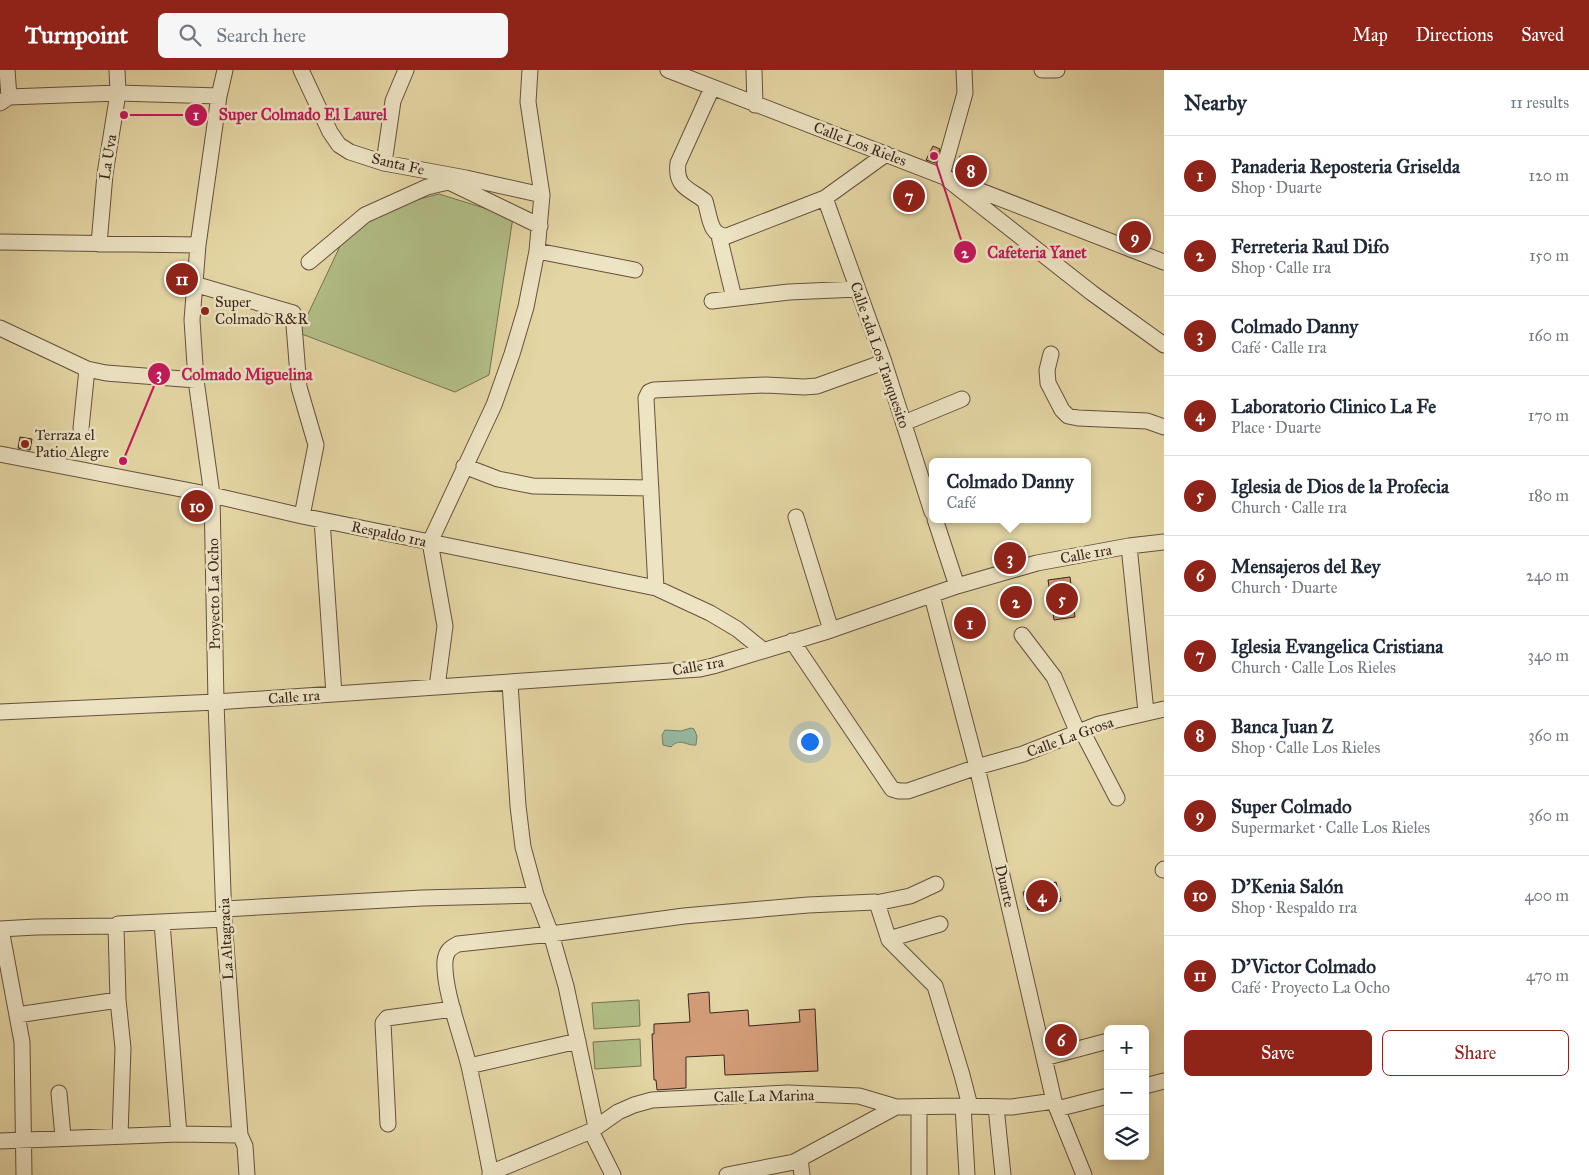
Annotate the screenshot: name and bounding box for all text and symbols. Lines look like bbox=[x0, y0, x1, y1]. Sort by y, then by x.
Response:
search box bbox=[158, 13, 508, 58]
text: Turnpoint bbox=[25, 20, 128, 50]
icon: search bbox=[176, 21, 204, 49]
text: Search here bbox=[216, 24, 306, 47]
text: Map bbox=[1352, 24, 1388, 46]
text: Directions bbox=[1416, 24, 1493, 46]
text: Saved bbox=[1521, 24, 1564, 46]
text: Nearby bbox=[1184, 90, 1247, 116]
text: 11 results bbox=[1510, 93, 1569, 112]
callout: Super Colmado El Laurel bbox=[184, 99, 397, 130]
text: Super Colmado El Laurel bbox=[219, 105, 388, 125]
text: 1 bbox=[193, 106, 199, 124]
street label: Calle Los Rieles bbox=[811, 118, 909, 170]
street label: La Uva bbox=[96, 132, 121, 181]
street label: Santa Fe bbox=[370, 149, 426, 179]
pin: 8 bbox=[955, 152, 987, 190]
text: Panaderia Reposteria Griselda bbox=[1231, 155, 1460, 178]
text: 1 bbox=[1197, 166, 1203, 185]
text: 120 m bbox=[1529, 166, 1569, 185]
pin: 7 bbox=[893, 177, 925, 215]
text: Shop · Duarte bbox=[1231, 178, 1322, 197]
pin: 9 bbox=[1119, 218, 1151, 256]
text: Ferreteria Raul Difo bbox=[1231, 235, 1389, 258]
callout: Cafeteria Yanet bbox=[953, 237, 1097, 268]
text: Cafeteria Yanet bbox=[987, 243, 1087, 262]
text: 2 bbox=[961, 244, 969, 262]
text: 2 bbox=[1196, 246, 1204, 265]
text: 150 m bbox=[1529, 246, 1569, 265]
text: Shop · Calle 1ra bbox=[1231, 258, 1331, 277]
pin: 11 bbox=[166, 260, 198, 298]
street label: Calle 2da Los Tanquesito bbox=[846, 279, 914, 431]
place label: Super Colmado R&R bbox=[215, 293, 309, 328]
marker: Super Colmado R&R bbox=[199, 305, 211, 317]
text: Colmado Danny bbox=[1231, 315, 1358, 338]
text: 3 bbox=[1197, 326, 1203, 345]
text: 160 m bbox=[1528, 326, 1569, 345]
text: Café · Calle 1ra bbox=[1231, 338, 1326, 357]
callout: Colmado Miguelina bbox=[147, 359, 323, 390]
text: 3 bbox=[156, 365, 162, 384]
text: Colmado Miguelina bbox=[181, 365, 314, 385]
text: Laboratorio Clinico La Fe bbox=[1231, 395, 1436, 418]
text: 4 bbox=[1196, 406, 1204, 425]
text: 170 m bbox=[1528, 406, 1569, 425]
text: Place · Duarte bbox=[1231, 418, 1321, 437]
place label: Terraza el Patio Alegre bbox=[35, 426, 109, 461]
marker: Terraza el Patio Alegre bbox=[19, 438, 31, 450]
popup bbox=[929, 458, 1091, 523]
text: Colmado Danny bbox=[946, 470, 1074, 493]
text: Iglesia de Dios de la Profecia bbox=[1231, 475, 1449, 498]
text: 5 bbox=[1196, 486, 1204, 505]
text: 180 m bbox=[1528, 486, 1569, 505]
pin: 10 bbox=[181, 487, 213, 525]
text: Café bbox=[946, 493, 976, 512]
text: Church · Calle 1ra bbox=[1231, 498, 1347, 517]
street label: Respaldo 1ra bbox=[350, 517, 429, 551]
street label: Proyecto La Ocho bbox=[204, 538, 224, 650]
pin: 3 bbox=[994, 539, 1026, 577]
street label: Calle 1ra bbox=[1059, 541, 1114, 567]
text: Mensajeros del Rey bbox=[1231, 555, 1381, 578]
text: 6 bbox=[1196, 566, 1204, 585]
text: 240 m bbox=[1526, 566, 1569, 585]
text: Church · Duarte bbox=[1231, 578, 1337, 597]
pin: 5 bbox=[1046, 580, 1078, 618]
pin: 2 bbox=[1000, 583, 1032, 621]
pin: 1 bbox=[954, 604, 986, 642]
text: Iglesia Evangelica Cristiana bbox=[1231, 635, 1443, 658]
text: 7 bbox=[1196, 646, 1204, 665]
text: 340 m bbox=[1527, 646, 1569, 665]
street label: Calle 1ra bbox=[671, 653, 726, 679]
text: Church · Calle Los Rieles bbox=[1231, 658, 1396, 677]
street label: Calle 1ra bbox=[267, 686, 321, 708]
street label: Calle La Grosa bbox=[1024, 713, 1116, 761]
text: Banca Juan Z bbox=[1231, 715, 1334, 738]
text: 8 bbox=[1196, 726, 1204, 745]
text: 360 m bbox=[1528, 726, 1569, 745]
your location bbox=[797, 729, 823, 755]
text: Shop · Calle Los Rieles bbox=[1231, 738, 1380, 757]
text: Super Colmado bbox=[1231, 795, 1352, 818]
text: 9 bbox=[1196, 806, 1204, 825]
text: 360 m bbox=[1528, 806, 1569, 825]
text: Supermarket · Calle Los Rieles bbox=[1231, 818, 1430, 837]
street label: Duarte bbox=[991, 863, 1019, 909]
text: D'Kenia Salón bbox=[1231, 875, 1344, 898]
pin: 4 bbox=[1026, 877, 1058, 915]
text: 10 bbox=[1192, 886, 1208, 905]
text: 400 m bbox=[1525, 886, 1569, 905]
street label: La Altagracia bbox=[215, 897, 237, 980]
text: Shop · Respaldo 1ra bbox=[1231, 898, 1357, 917]
text: D'Victor Colmado bbox=[1231, 955, 1376, 978]
text: 11 bbox=[1194, 966, 1206, 985]
text: 470 m bbox=[1526, 966, 1569, 985]
text: Café · Proyecto La Ocho bbox=[1231, 978, 1390, 997]
pin: 6 bbox=[1045, 1021, 1077, 1059]
map controls bbox=[1104, 1025, 1149, 1160]
button: + bbox=[1104, 1025, 1149, 1070]
button: Save bbox=[1184, 1030, 1372, 1076]
button: Share bbox=[1382, 1030, 1569, 1076]
button: − bbox=[1104, 1070, 1149, 1115]
street label: Calle La Marina bbox=[713, 1086, 815, 1106]
button: layers bbox=[1104, 1115, 1149, 1160]

